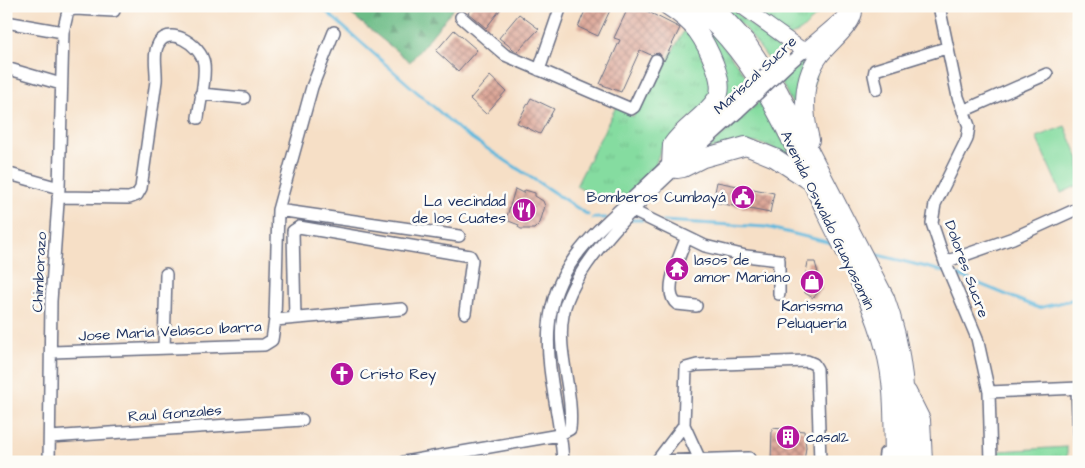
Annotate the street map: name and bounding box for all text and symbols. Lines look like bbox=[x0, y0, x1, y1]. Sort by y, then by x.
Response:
street label: Mariscal Sucre bbox=[709, 31, 802, 119]
street label: Avenida Oswaldo Guayasamín bbox=[774, 127, 880, 314]
public building icon: Bomberos Cumbayá bbox=[730, 184, 756, 210]
place label: Bomberos Cumbayá bbox=[587, 187, 726, 209]
place label: La vecindad de los Cuates bbox=[412, 191, 506, 229]
restaurant icon: La vecindad de los Cuates bbox=[511, 197, 537, 223]
street label: Dolores Sucre bbox=[939, 218, 994, 321]
street label: Chimborazo bbox=[27, 231, 52, 313]
place label: lasos de amor Mariano bbox=[694, 250, 791, 288]
temple icon: lasos de amor Mariano bbox=[664, 256, 690, 282]
shop icon: Karissma Peluquería bbox=[799, 269, 825, 295]
place label: Karissma Peluquería bbox=[777, 296, 847, 334]
street label: Jose Maria Velasco Ibarra bbox=[78, 316, 263, 347]
church icon: Cristo Rey bbox=[329, 361, 355, 387]
place label: Cristo Rey bbox=[360, 364, 436, 386]
street label: Raul Gonzales bbox=[128, 400, 223, 427]
building icon: casa12 bbox=[775, 424, 801, 450]
place label: casa12 bbox=[806, 427, 849, 448]

